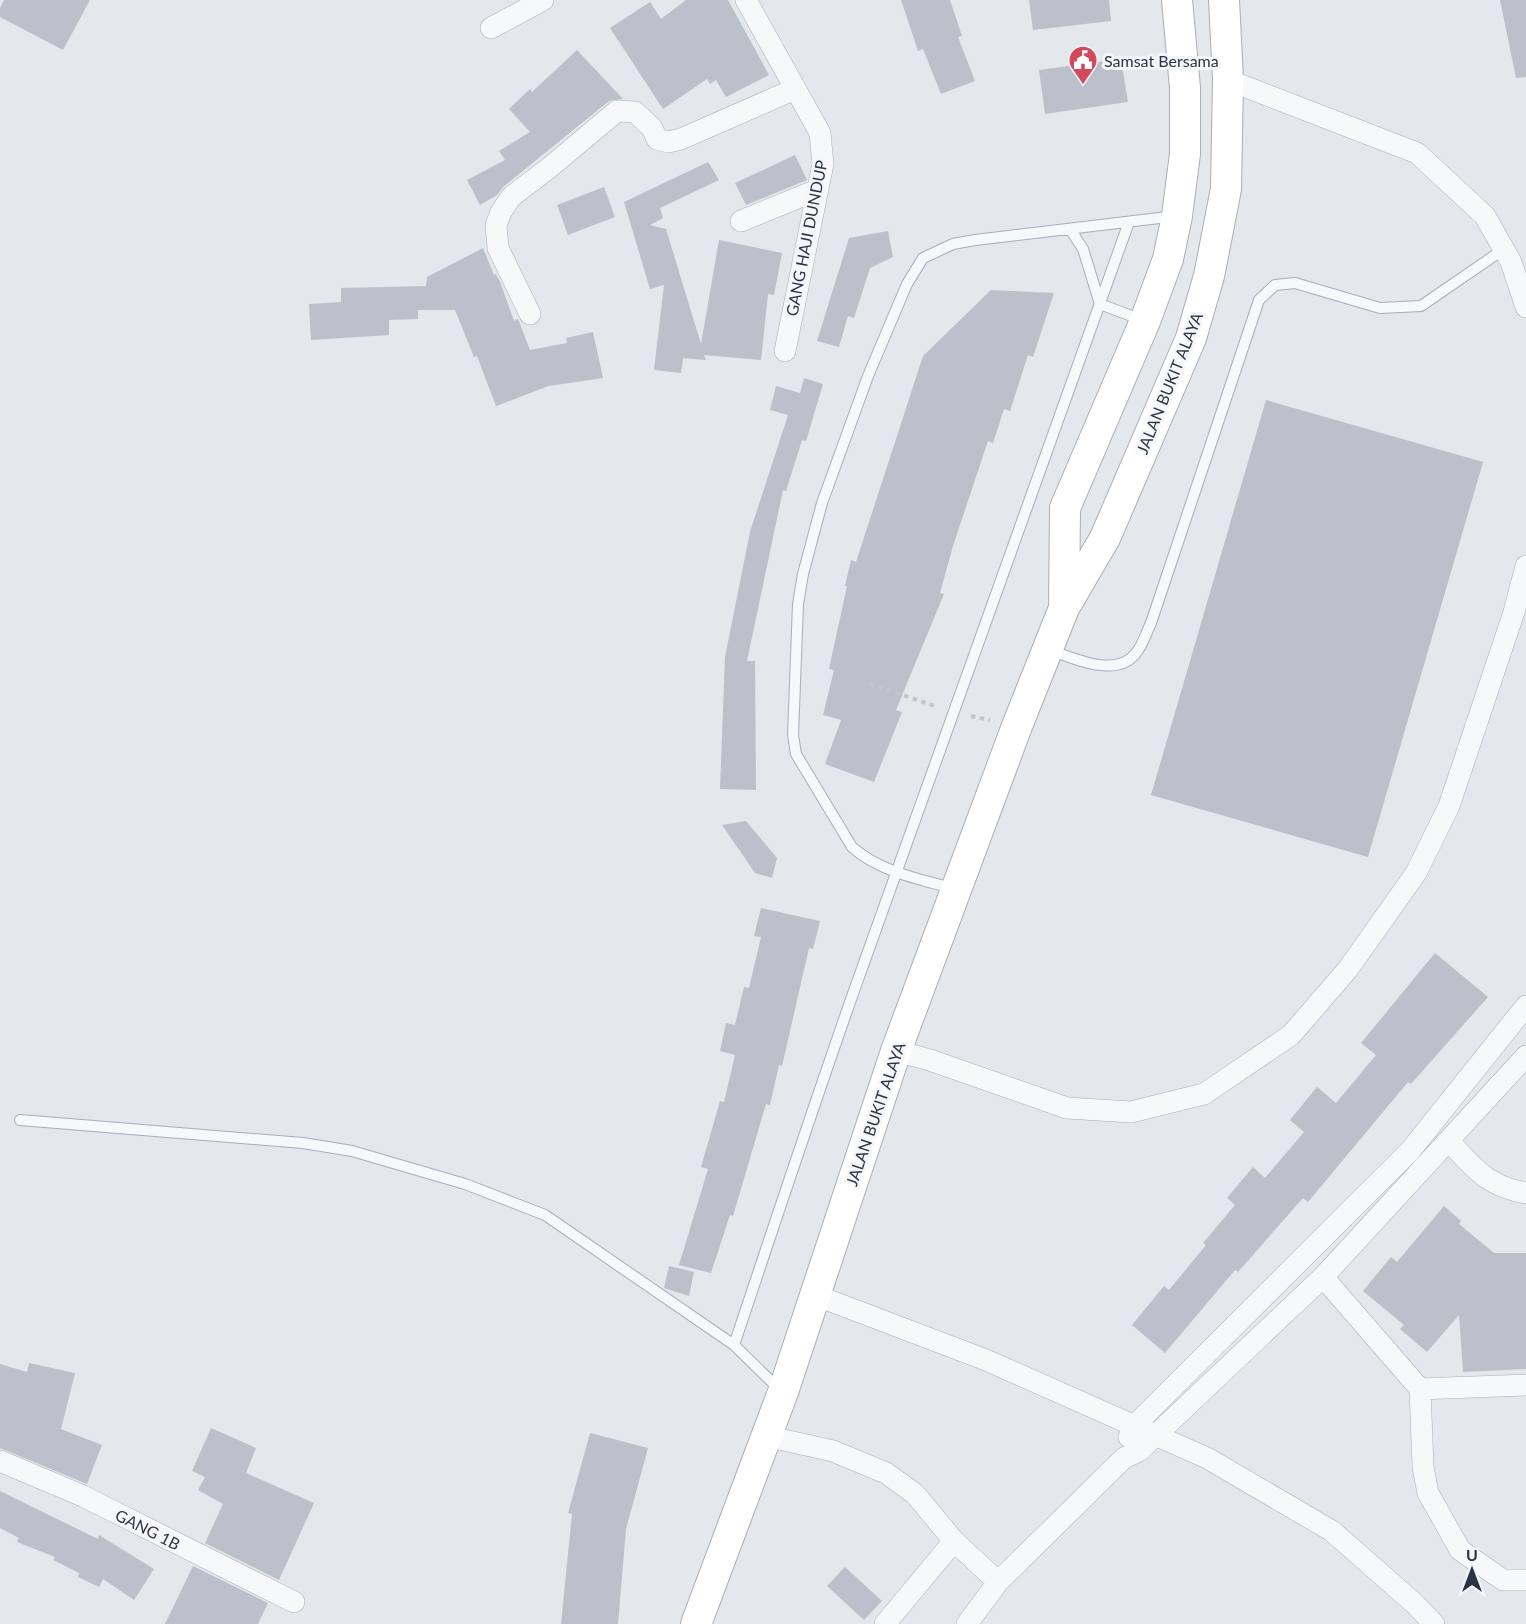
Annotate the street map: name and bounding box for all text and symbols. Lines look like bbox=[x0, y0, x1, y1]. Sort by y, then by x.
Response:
public building icon: Samsat Bersama bbox=[1067, 44, 1099, 86]
place label: Samsat Bersama bbox=[1104, 51, 1219, 70]
street label: GANG HAJI DUNDUP bbox=[782, 158, 831, 318]
street label: JALAN BUKIT ALAYA bbox=[1132, 309, 1206, 457]
street label: JALAN BUKIT ALAYA bbox=[841, 1039, 909, 1188]
street label: GANG 1B bbox=[112, 1505, 184, 1553]
north arrow bbox=[1442, 1540, 1502, 1600]
text: U bbox=[1466, 1545, 1478, 1564]

